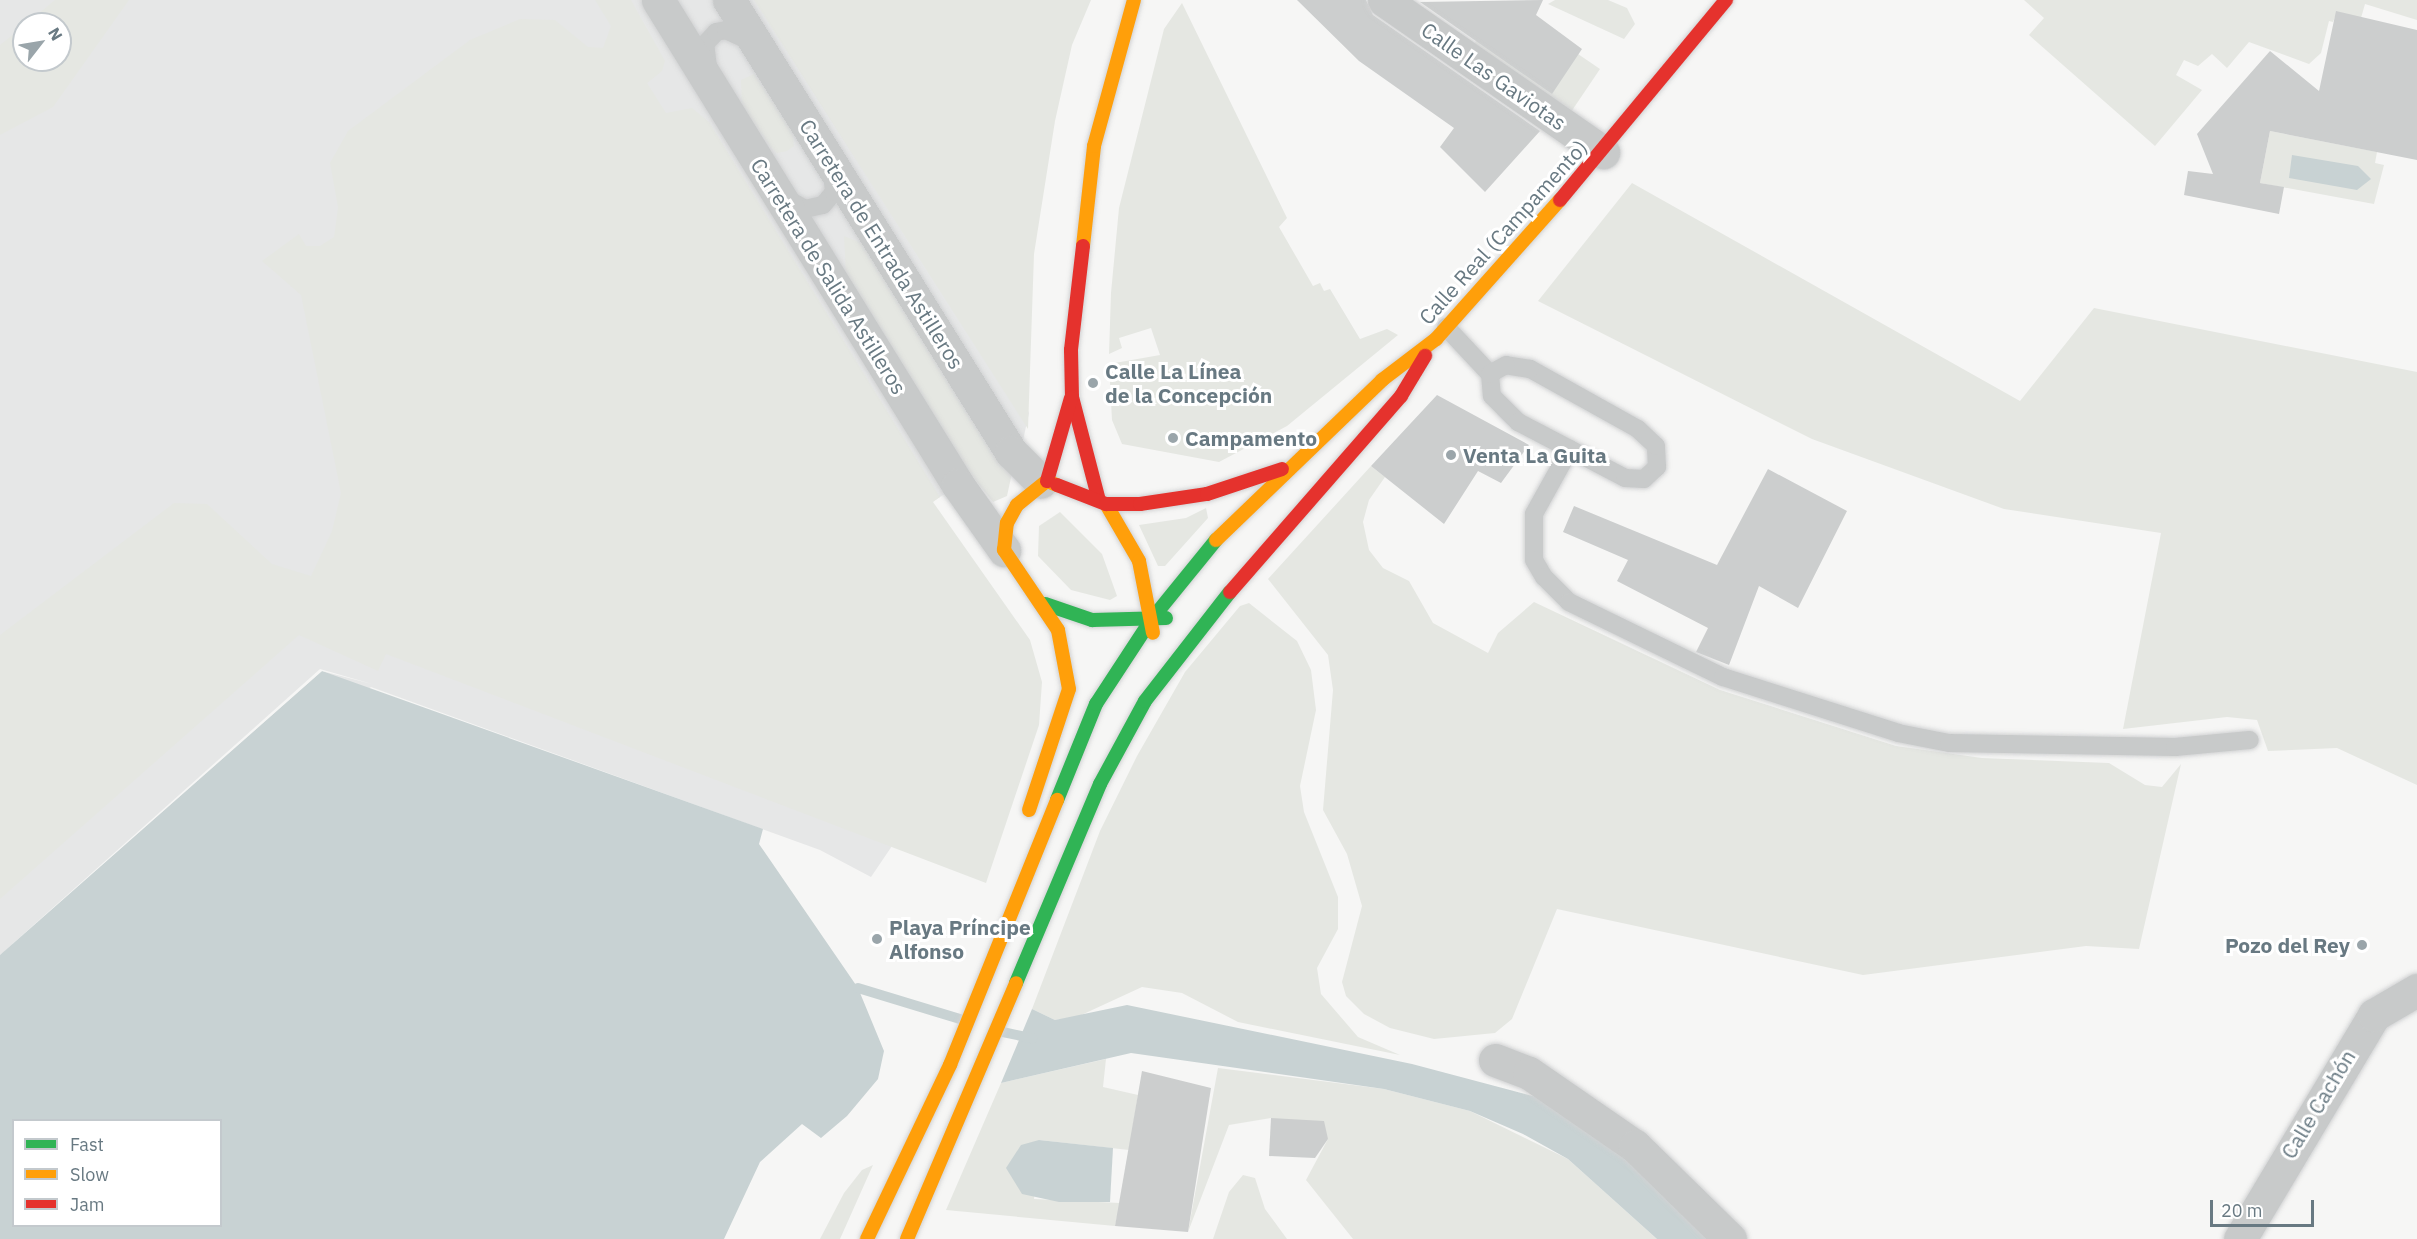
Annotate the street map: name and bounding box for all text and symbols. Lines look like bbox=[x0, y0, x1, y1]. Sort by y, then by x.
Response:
north arrow bbox=[12, 12, 72, 72]
street label: Calle Las Gaviotas bbox=[1417, 17, 1571, 135]
text: N bbox=[44, 24, 67, 44]
street label: Carretera de Entrada Astilleros bbox=[795, 114, 969, 374]
street label: Calle Real (Campamento) bbox=[1414, 135, 1592, 329]
street label: Carretera de Salida Astilleros bbox=[746, 153, 912, 399]
place label: Calle La Línea de la Concepción bbox=[1105, 358, 1272, 408]
marker: Calle La Línea de la Concepción bbox=[1086, 376, 1100, 390]
place label: Campamento bbox=[1185, 425, 1317, 451]
marker: Campamento bbox=[1166, 431, 1180, 445]
place label: Venta La Guita bbox=[1463, 442, 1607, 468]
marker: Venta La Guita bbox=[1444, 448, 1458, 462]
place label: Playa Príncipe Alfonso bbox=[889, 914, 1031, 964]
marker: Playa Príncipe Alfonso bbox=[870, 932, 884, 946]
place label: Pozo del Rey bbox=[2225, 932, 2350, 958]
marker: Pozo del Rey bbox=[2355, 938, 2369, 952]
street label: Calle Cachón bbox=[2276, 1045, 2360, 1163]
legend bbox=[12, 1119, 222, 1227]
text: Fast bbox=[70, 1133, 104, 1156]
text: Slow bbox=[70, 1163, 109, 1186]
scale bar bbox=[2213, 1188, 2316, 1226]
text: Jam bbox=[70, 1193, 105, 1216]
text: 20 m bbox=[2221, 1199, 2263, 1222]

